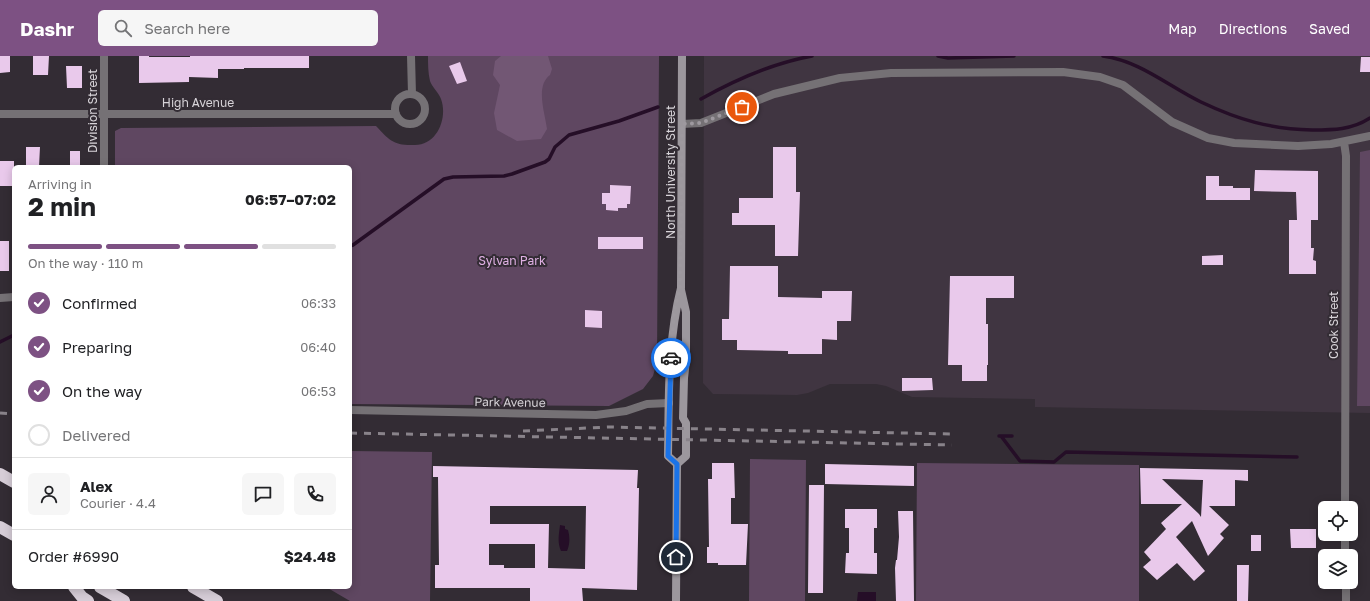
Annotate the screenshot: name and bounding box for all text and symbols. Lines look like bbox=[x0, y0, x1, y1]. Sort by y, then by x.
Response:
search box bbox=[98, 10, 378, 46]
text: Dashr bbox=[20, 17, 74, 40]
icon: search bbox=[112, 17, 134, 39]
text: Search here bbox=[144, 19, 230, 37]
text: Map bbox=[1168, 20, 1197, 37]
text: Directions bbox=[1219, 20, 1287, 37]
text: Saved bbox=[1309, 20, 1350, 37]
street label: Division Street bbox=[85, 69, 100, 153]
pin bbox=[725, 90, 759, 124]
street label: High Avenue bbox=[162, 95, 234, 110]
icon: bag bbox=[731, 96, 753, 118]
street label: North University Street bbox=[663, 105, 678, 239]
text: Arriving in bbox=[28, 176, 92, 192]
text: 06:57–07:02 bbox=[245, 190, 336, 208]
text: 2 min bbox=[28, 191, 96, 222]
park label: Sylvan Park bbox=[478, 253, 546, 268]
text: On the way · 110 m bbox=[28, 255, 143, 271]
street label: Cook Street bbox=[1326, 291, 1341, 359]
icon: check bbox=[28, 292, 50, 314]
text: Confirmed bbox=[62, 294, 137, 312]
text: 06:33 bbox=[301, 295, 336, 311]
icon: check bbox=[28, 336, 50, 358]
text: Preparing bbox=[62, 338, 132, 356]
courier bbox=[651, 338, 691, 378]
text: 06:40 bbox=[300, 339, 336, 355]
icon: car bbox=[660, 347, 682, 369]
icon: check bbox=[28, 380, 50, 402]
text: On the way bbox=[62, 382, 142, 400]
text: 06:53 bbox=[301, 383, 336, 399]
street label: Park Avenue bbox=[474, 394, 546, 410]
text: Delivered bbox=[62, 426, 130, 444]
button: person bbox=[28, 473, 70, 515]
button: chat bbox=[242, 473, 284, 515]
button: phone bbox=[294, 473, 336, 515]
text: Alex bbox=[80, 477, 113, 495]
text: Courier · 4.4 bbox=[80, 495, 156, 511]
map controls bbox=[1318, 501, 1358, 589]
button: locate bbox=[1318, 501, 1358, 541]
pin bbox=[659, 540, 693, 574]
icon: home bbox=[665, 546, 687, 568]
text: Order #6990 bbox=[28, 547, 119, 565]
text: $24.48 bbox=[284, 547, 336, 565]
button: layers bbox=[1318, 549, 1358, 589]

